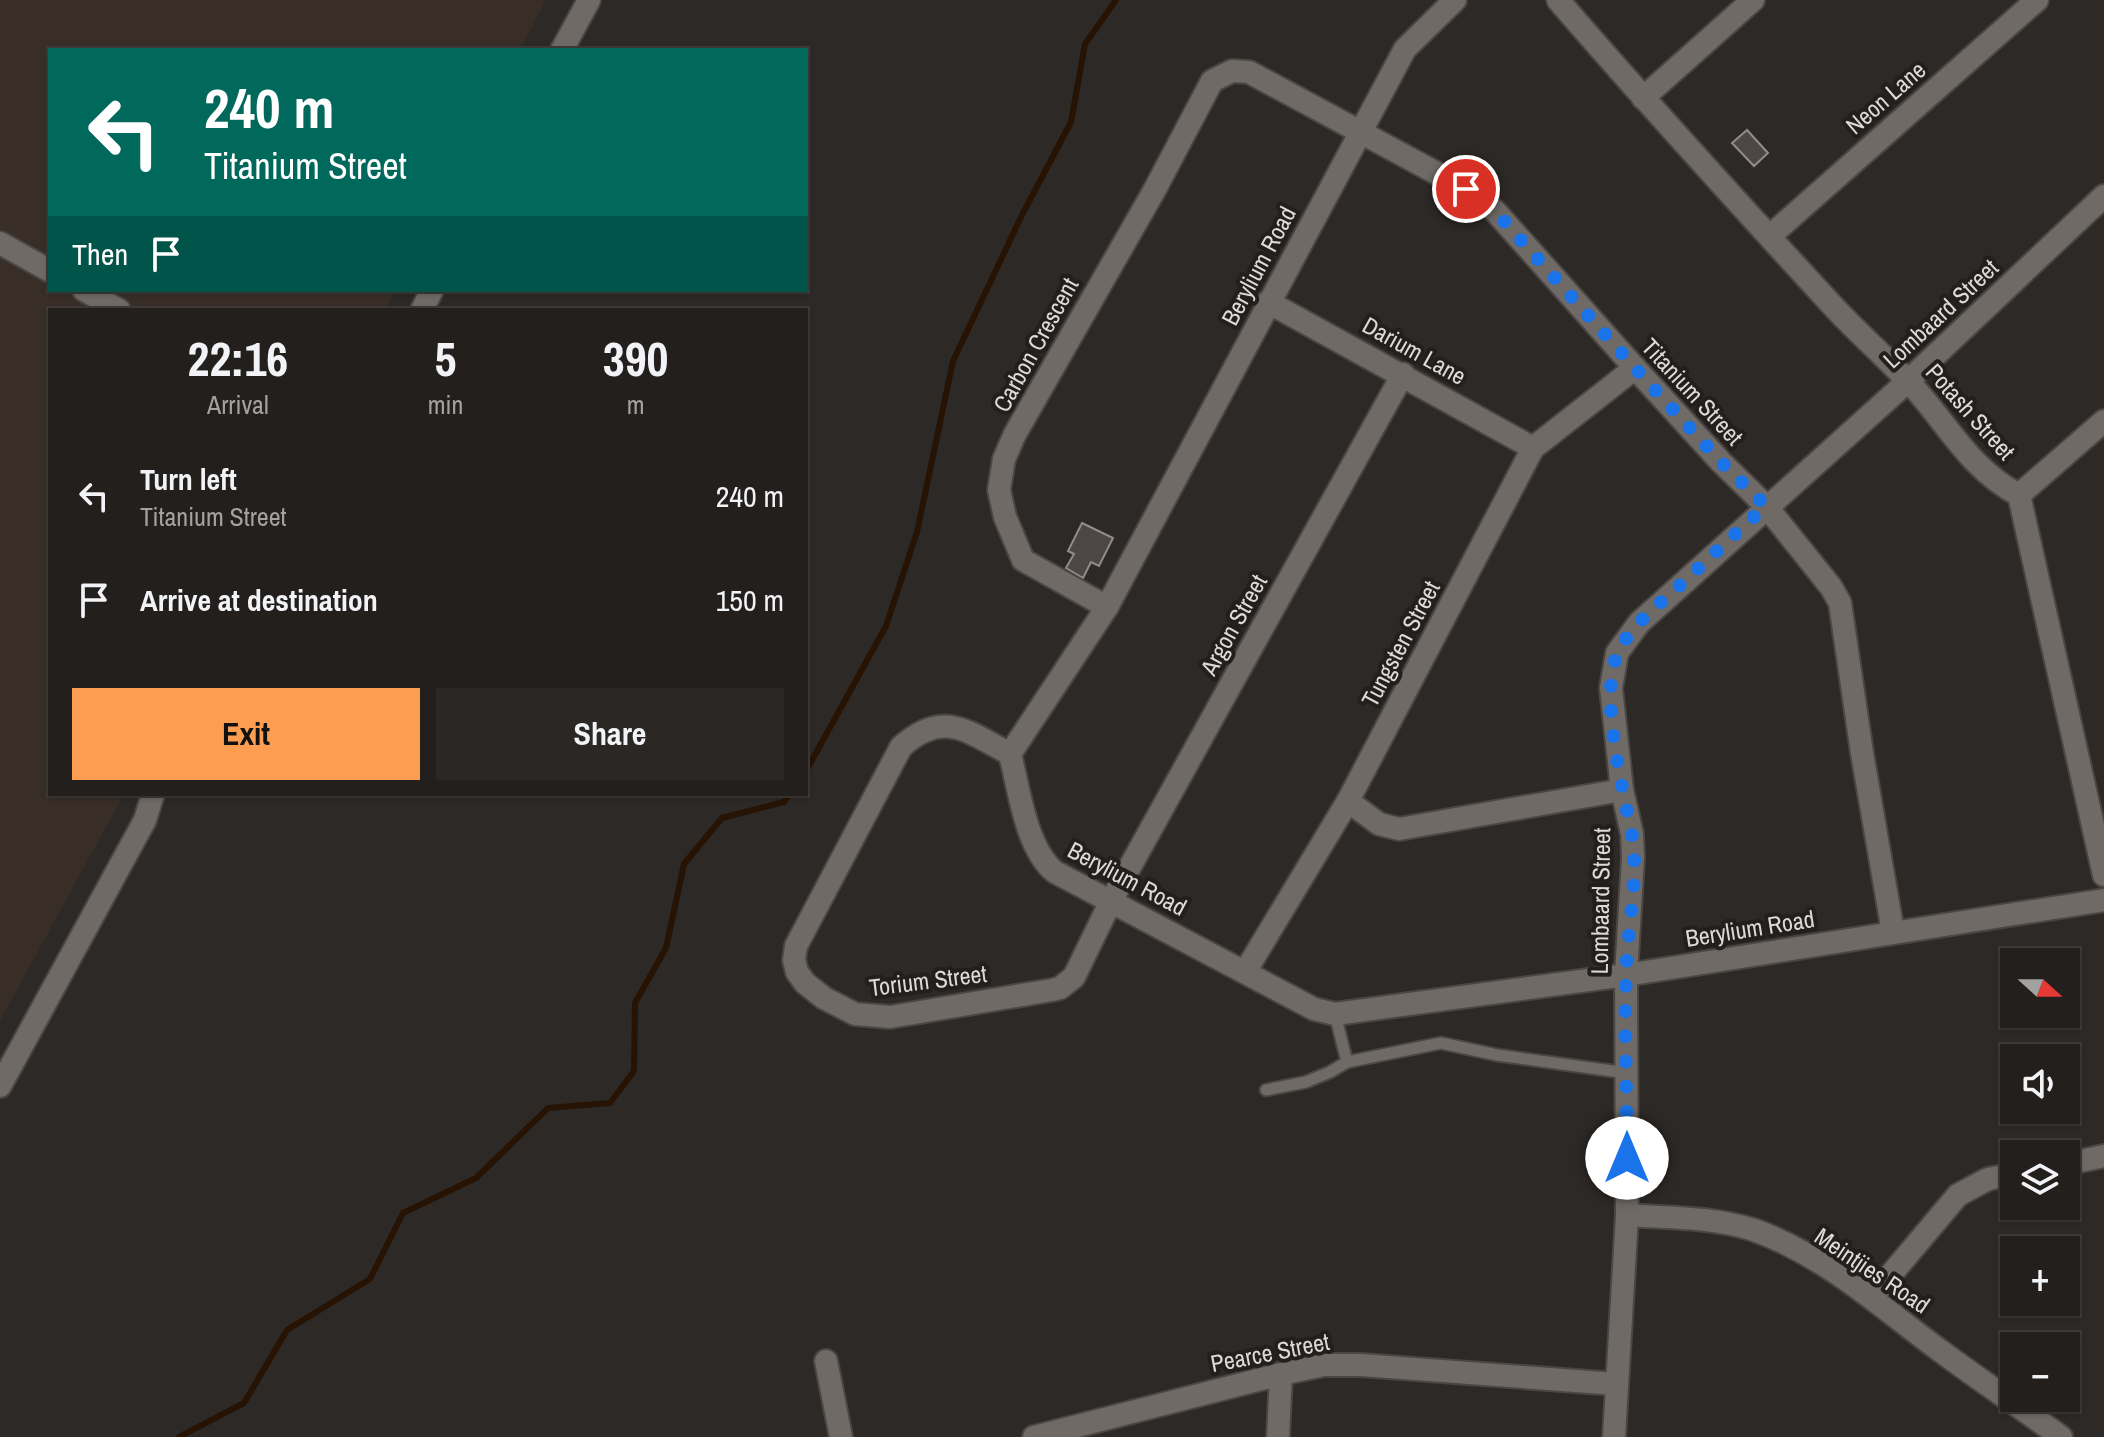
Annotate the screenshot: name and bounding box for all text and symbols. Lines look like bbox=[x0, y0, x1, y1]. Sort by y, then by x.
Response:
street label: Neon Lane bbox=[1839, 54, 1932, 141]
text: 240 m bbox=[204, 70, 334, 145]
icon: left bbox=[72, 80, 176, 184]
text: Titanium Street bbox=[204, 142, 407, 190]
pin bbox=[1432, 155, 1500, 223]
icon: arrive bbox=[1444, 167, 1488, 211]
street label: Berylium Road bbox=[1213, 201, 1303, 331]
icon: arrive bbox=[144, 232, 188, 276]
text: Then bbox=[72, 234, 128, 274]
street label: Lombaard Street bbox=[1876, 251, 2005, 375]
street label: Carbon Crescent bbox=[985, 271, 1085, 417]
street label: Darium Lane bbox=[1357, 309, 1472, 392]
text: 22:16 bbox=[188, 326, 288, 391]
text: 5 bbox=[435, 326, 456, 391]
text: 390 bbox=[603, 326, 668, 391]
street label: Titanium Street bbox=[1635, 331, 1751, 452]
street label: Potash Street bbox=[1919, 356, 2023, 467]
text: Arrival bbox=[207, 387, 269, 422]
text: min bbox=[428, 387, 463, 422]
text: m bbox=[627, 387, 645, 422]
text: Turn left bbox=[140, 459, 237, 499]
icon: left bbox=[72, 474, 116, 518]
text: 240 m bbox=[716, 476, 784, 516]
text: Titanium Street bbox=[140, 499, 286, 534]
street label: Argon Street bbox=[1192, 568, 1274, 681]
street label: Tungsten Street bbox=[1354, 574, 1447, 712]
icon: arrive bbox=[72, 578, 116, 622]
text: Arrive at destination bbox=[140, 580, 378, 620]
text: 150 m bbox=[716, 580, 784, 620]
button: Exit bbox=[72, 688, 420, 780]
button: Share bbox=[436, 688, 784, 780]
street label: Lombaard Street bbox=[1583, 827, 1617, 975]
street label: Berylium Road bbox=[1062, 833, 1192, 923]
street label: Berylium Road bbox=[1683, 902, 1817, 954]
north arrow bbox=[2000, 948, 2080, 1028]
map controls bbox=[2000, 948, 2080, 1412]
street label: Torium Street bbox=[867, 957, 989, 1003]
button: sound bbox=[2000, 1044, 2080, 1124]
position arrow bbox=[1585, 1116, 1669, 1200]
button: layers bbox=[2000, 1140, 2080, 1220]
street label: Meintjies Road bbox=[1809, 1220, 1936, 1320]
button: + bbox=[2000, 1236, 2080, 1316]
street label: Pearce Street bbox=[1208, 1325, 1332, 1379]
button: − bbox=[2000, 1332, 2080, 1412]

